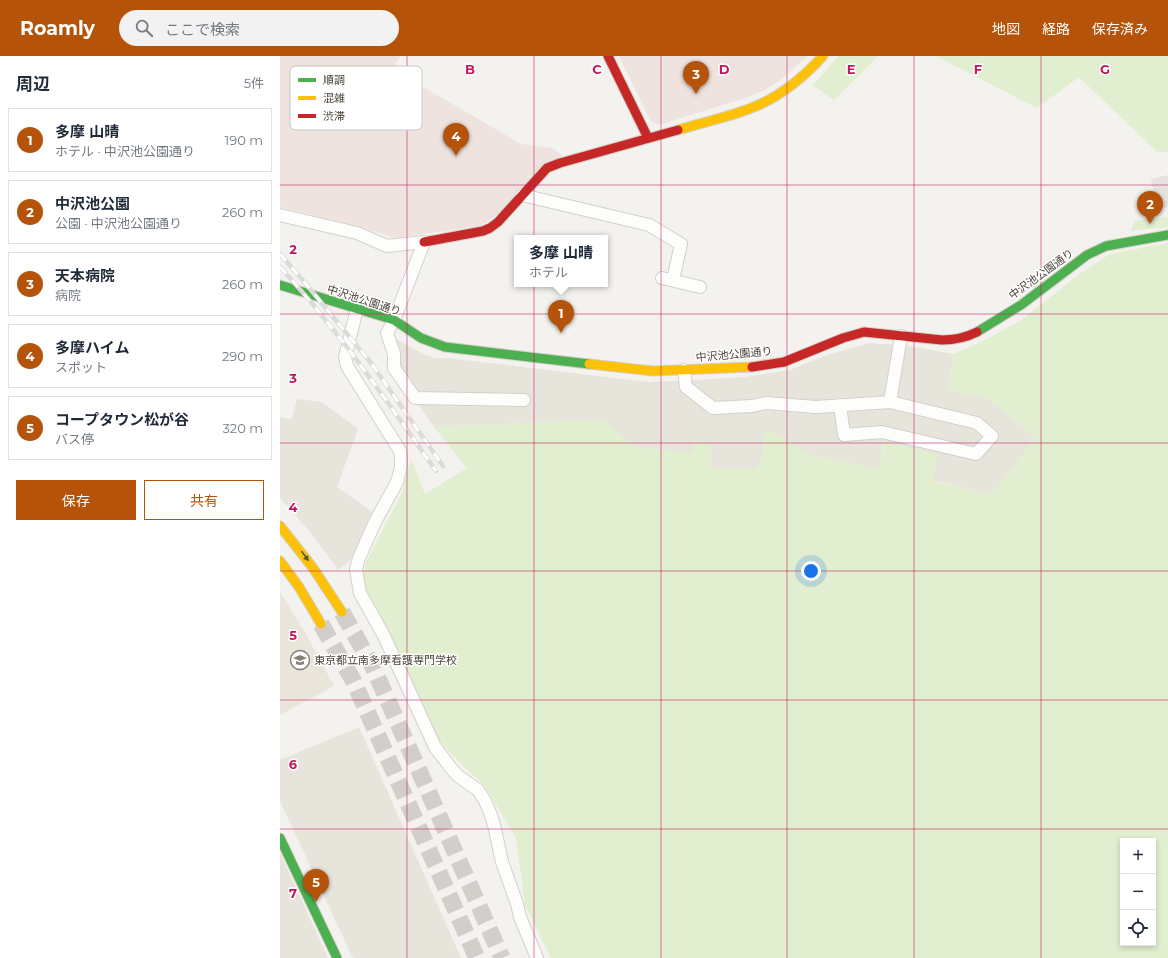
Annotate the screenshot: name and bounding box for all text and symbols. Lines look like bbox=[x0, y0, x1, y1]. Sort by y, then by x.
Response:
search box bbox=[119, 10, 399, 46]
text: Roamly bbox=[20, 17, 95, 40]
icon: search bbox=[133, 17, 155, 39]
text: ここで検索 bbox=[165, 20, 240, 39]
text: 地図 bbox=[992, 20, 1020, 38]
text: 経路 bbox=[1042, 20, 1070, 38]
text: 保存済み bbox=[1092, 20, 1148, 38]
text: B bbox=[465, 61, 475, 77]
text: C bbox=[592, 61, 602, 77]
pin: 3 bbox=[683, 61, 709, 94]
text: D bbox=[719, 61, 730, 77]
text: E bbox=[847, 61, 856, 77]
text: F bbox=[974, 61, 982, 77]
text: G bbox=[1100, 61, 1110, 77]
legend bbox=[290, 66, 422, 130]
text: 順調 bbox=[323, 73, 345, 87]
text: 周辺 bbox=[16, 74, 50, 94]
text: 5件 bbox=[244, 75, 264, 91]
text: 混雑 bbox=[323, 91, 345, 105]
text: 渋滞 bbox=[323, 109, 345, 123]
text: 多摩 山晴 bbox=[55, 122, 119, 141]
pin: 4 bbox=[443, 123, 469, 156]
text: 1 bbox=[27, 132, 33, 148]
text: 190 m bbox=[225, 132, 263, 148]
text: ホテル · 中沢池公園通り bbox=[55, 143, 195, 159]
pin: 2 bbox=[1137, 191, 1163, 224]
text: 中沢池公園 bbox=[55, 194, 130, 213]
text: 2 bbox=[26, 204, 34, 220]
text: 260 m bbox=[222, 204, 263, 220]
text: 公園 · 中沢池公園通り bbox=[55, 215, 182, 231]
popup bbox=[514, 235, 608, 287]
text: 2 bbox=[289, 241, 297, 257]
text: 多摩 山晴 bbox=[529, 243, 593, 262]
street label: 中沢池公園通り bbox=[1006, 246, 1076, 302]
text: ホテル bbox=[529, 264, 568, 280]
text: 天本病院 bbox=[55, 266, 115, 285]
text: 3 bbox=[26, 276, 34, 292]
text: 260 m bbox=[222, 276, 263, 292]
street label: 中沢池公園通り bbox=[325, 281, 403, 319]
text: 病院 bbox=[55, 287, 81, 303]
pin: 1 bbox=[548, 300, 574, 333]
text: 多摩ハイム bbox=[55, 338, 129, 357]
street label: 中沢池公園通り bbox=[695, 344, 773, 364]
text: 4 bbox=[26, 348, 34, 364]
text: 290 m bbox=[222, 348, 263, 364]
text: スポット bbox=[55, 359, 107, 375]
text: 3 bbox=[288, 370, 297, 386]
text: コープタウン松が谷 bbox=[55, 410, 189, 429]
text: 5 bbox=[26, 420, 34, 436]
text: 320 m bbox=[223, 420, 263, 436]
text: バス停 bbox=[55, 431, 94, 447]
button: 保存 bbox=[16, 480, 136, 520]
button: 共有 bbox=[144, 480, 264, 520]
text: 4 bbox=[289, 499, 298, 515]
one-way arrow bbox=[301, 551, 309, 561]
your location bbox=[801, 561, 821, 581]
text: 5 bbox=[289, 627, 297, 643]
school or university icon: 東京都立南多摩看護専門学校 bbox=[289, 649, 311, 671]
place label: 東京都立南多摩看護専門学校 bbox=[314, 653, 457, 667]
text: 6 bbox=[289, 756, 298, 772]
map controls bbox=[1120, 838, 1156, 946]
button: + bbox=[1120, 838, 1156, 874]
pin: 5 bbox=[303, 869, 329, 902]
button: − bbox=[1120, 874, 1156, 910]
text: 7 bbox=[289, 885, 297, 901]
button: locate bbox=[1120, 910, 1156, 946]

